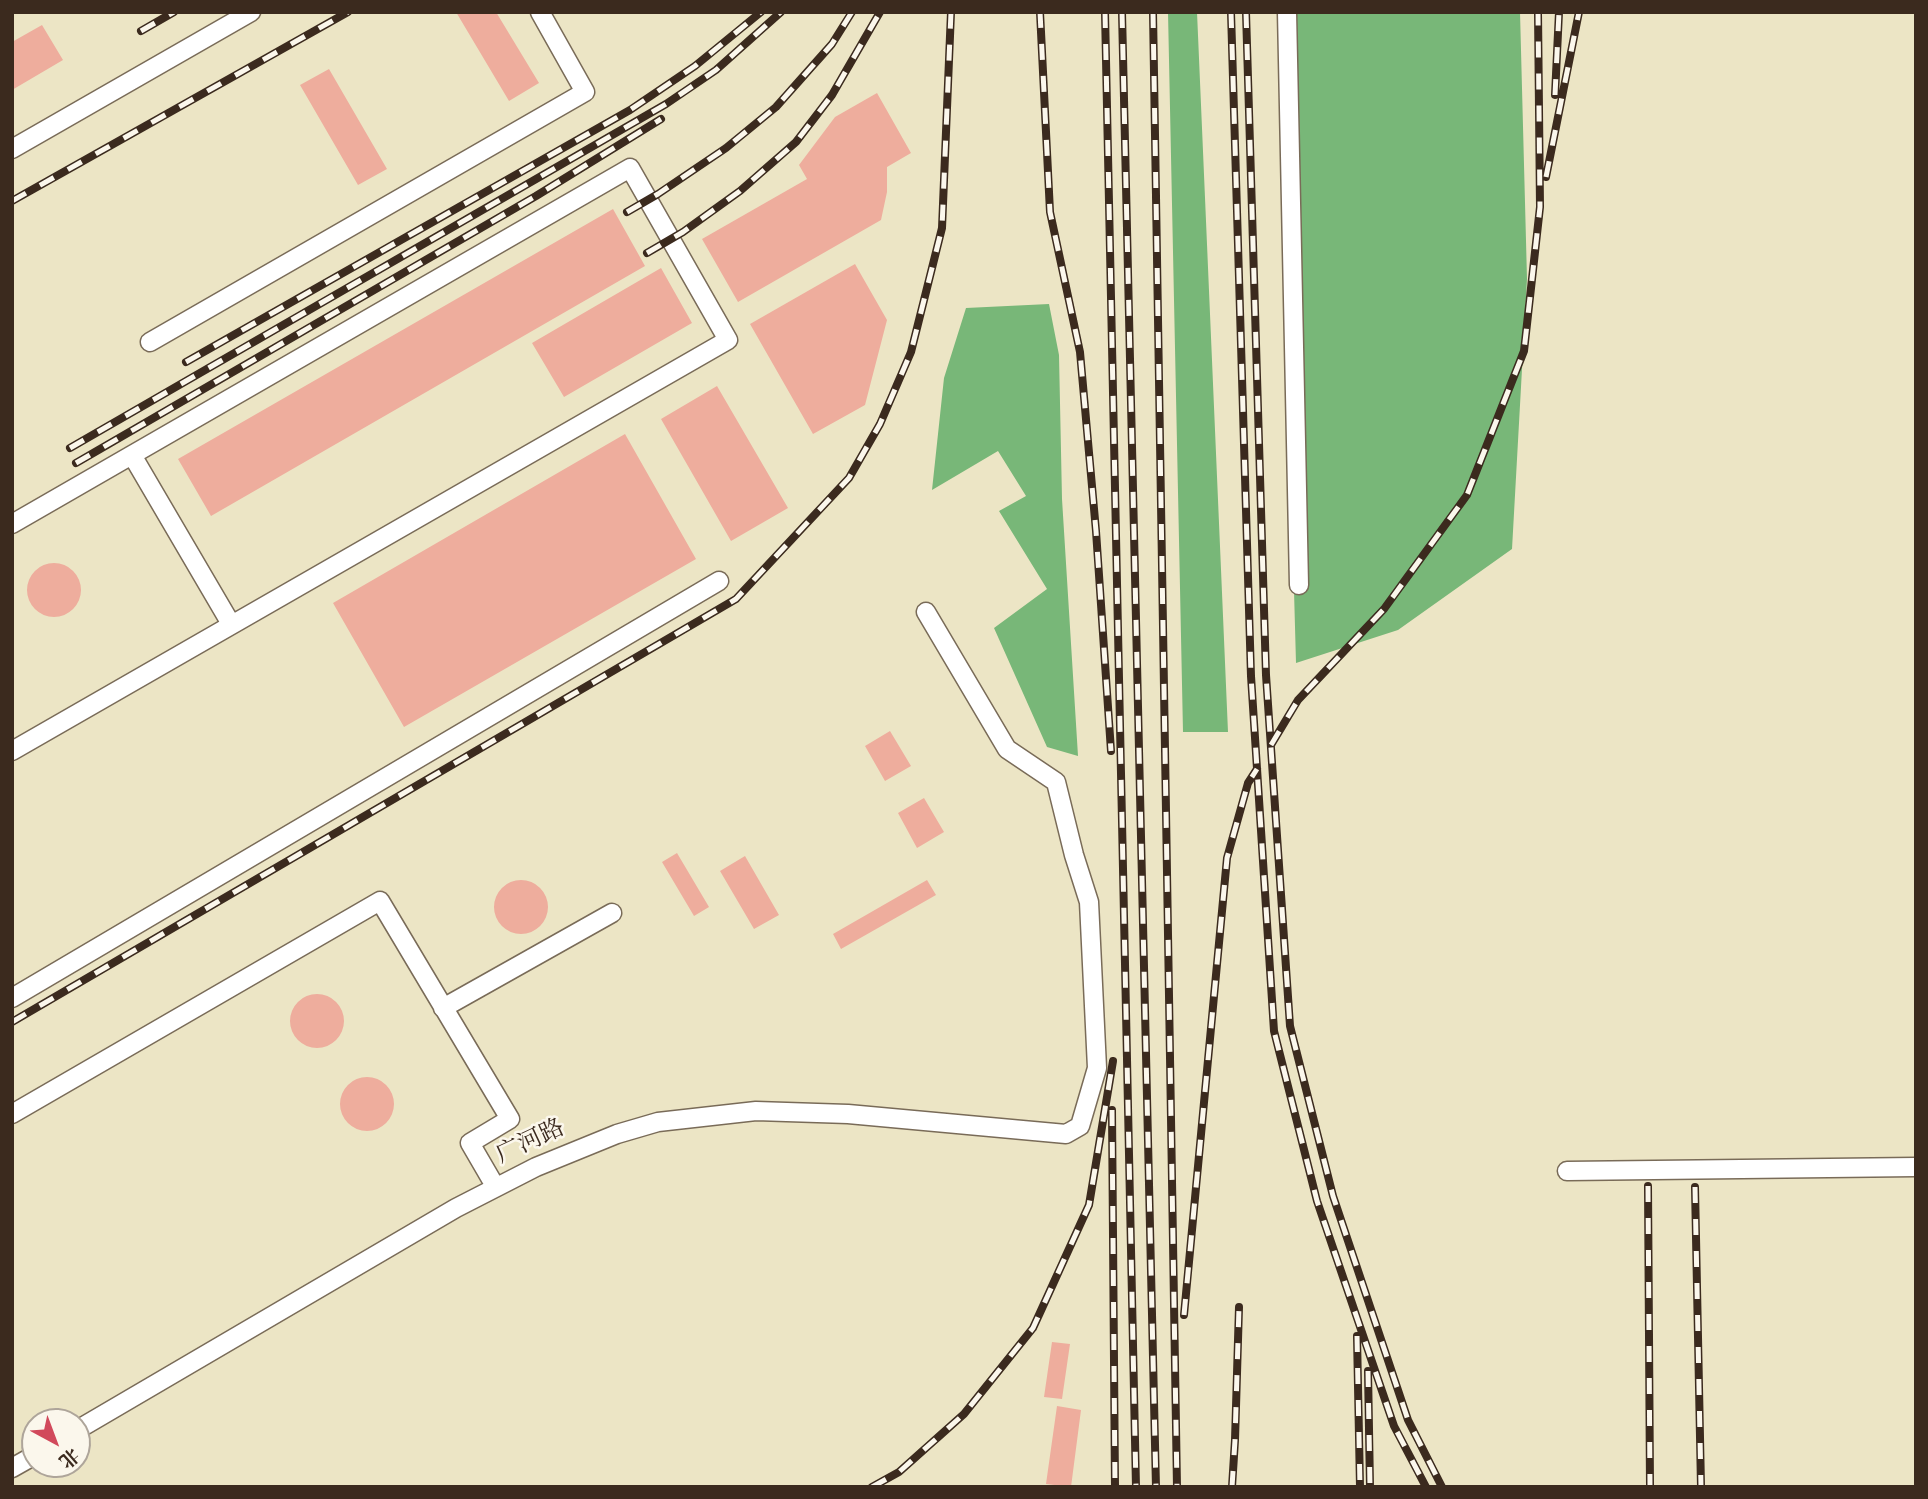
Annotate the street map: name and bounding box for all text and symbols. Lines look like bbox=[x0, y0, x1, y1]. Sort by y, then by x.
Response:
street label: 广河路 bbox=[492, 1115, 570, 1171]
north arrow bbox=[21, 1408, 91, 1478]
text: 北 bbox=[54, 1443, 84, 1473]

